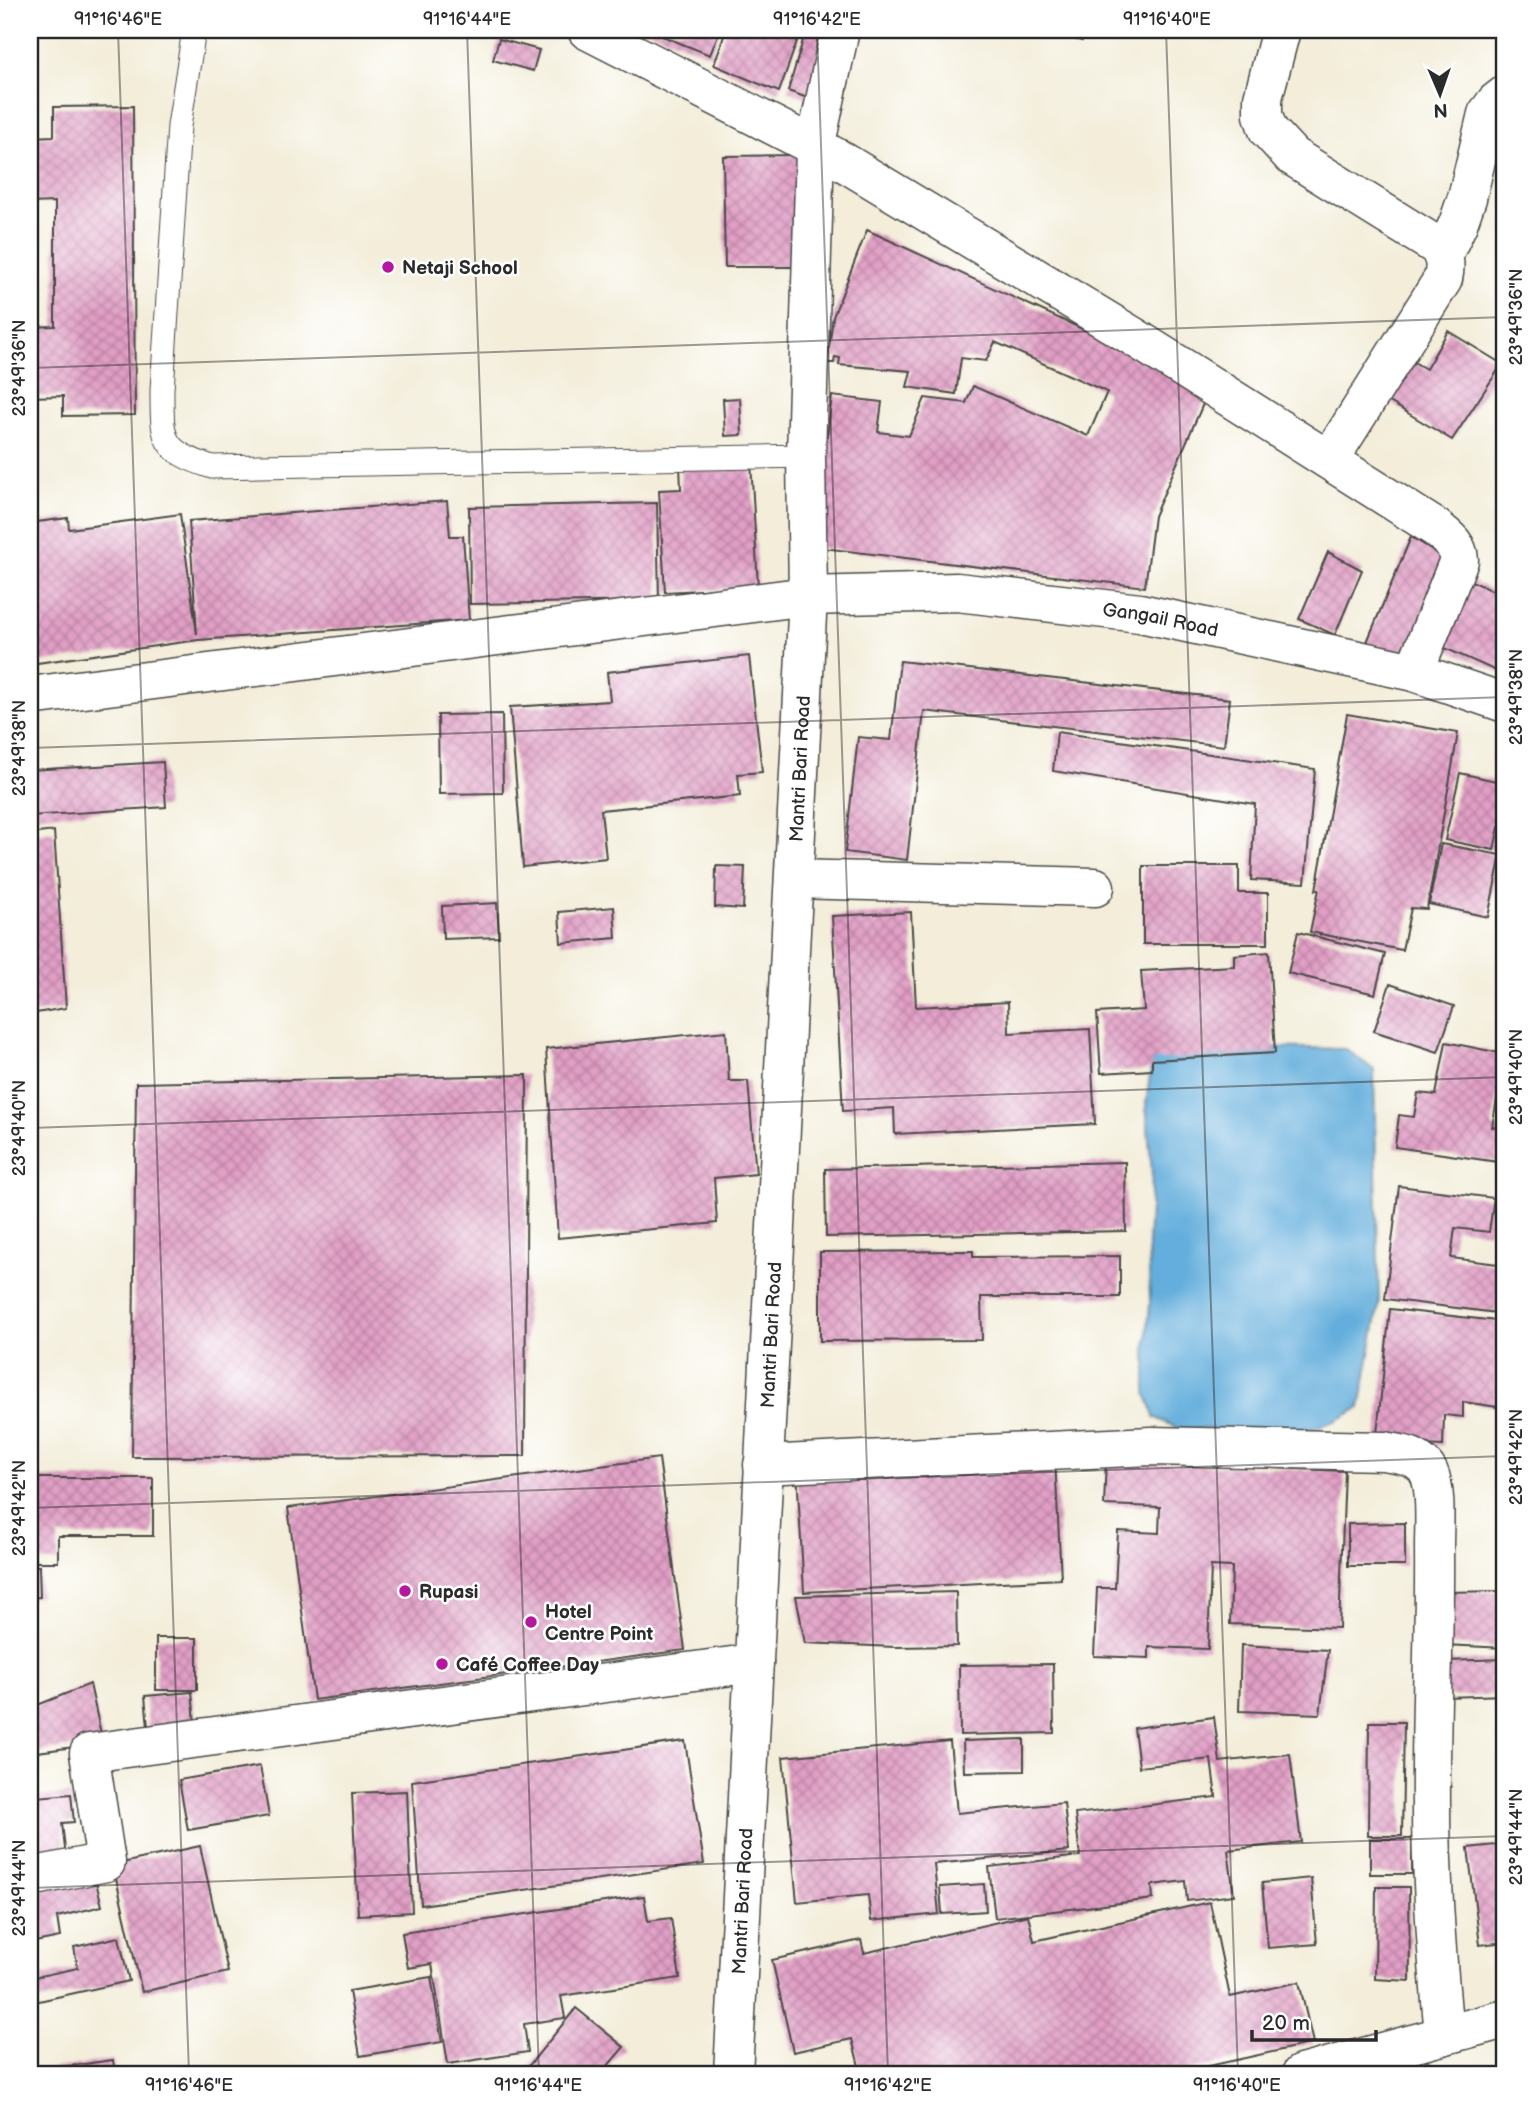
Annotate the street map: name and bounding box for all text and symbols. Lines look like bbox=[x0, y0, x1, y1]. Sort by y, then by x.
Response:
text: 91°16'46"E bbox=[74, 9, 162, 30]
text: 91°16'44"E bbox=[423, 9, 511, 30]
text: 91°16'42"E bbox=[773, 9, 861, 30]
text: 91°16'40"E bbox=[1123, 9, 1211, 30]
north arrow bbox=[1406, 60, 1476, 130]
text: N bbox=[1433, 98, 1448, 121]
place label: Netaji School bbox=[402, 257, 518, 280]
marker: Netaji School bbox=[380, 259, 396, 275]
text: 23°49'36"N bbox=[1506, 268, 1527, 366]
text: 23°49'36"N bbox=[9, 319, 30, 417]
street label: Gangail Road bbox=[1101, 599, 1220, 643]
text: 23°49'38"N bbox=[1506, 649, 1527, 745]
street label: Mantri Bari Road bbox=[786, 695, 816, 842]
text: 23°49'38"N bbox=[9, 700, 30, 796]
text: 23°49'40"N bbox=[1506, 1029, 1527, 1125]
text: 23°49'40"N bbox=[9, 1080, 30, 1176]
street label: Mantri Bari Road bbox=[757, 1261, 787, 1409]
text: 23°49'42"N bbox=[1506, 1409, 1527, 1505]
text: 23°49'42"N bbox=[9, 1460, 30, 1556]
place label: Rupasi bbox=[419, 1581, 479, 1604]
marker: Rupasi bbox=[397, 1583, 413, 1599]
place label: Hotel Centre Point bbox=[545, 1601, 654, 1646]
marker: Hotel Centre Point bbox=[523, 1614, 539, 1630]
place label: Café Coffee Day bbox=[456, 1654, 599, 1677]
marker: Café Coffee Day bbox=[434, 1656, 450, 1672]
text: 23°49'44"N bbox=[1506, 1789, 1527, 1885]
street label: Mantri Bari Road bbox=[728, 1828, 758, 1975]
text: 23°49'44"N bbox=[9, 1840, 30, 1936]
scale bar bbox=[1252, 1999, 1376, 2043]
text: 20 m bbox=[1262, 2011, 1310, 2036]
text: 91°16'46"E bbox=[145, 2075, 233, 2096]
text: 91°16'44"E bbox=[494, 2075, 582, 2096]
text: 91°16'42"E bbox=[844, 2075, 932, 2096]
text: 91°16'40"E bbox=[1193, 2075, 1281, 2096]

